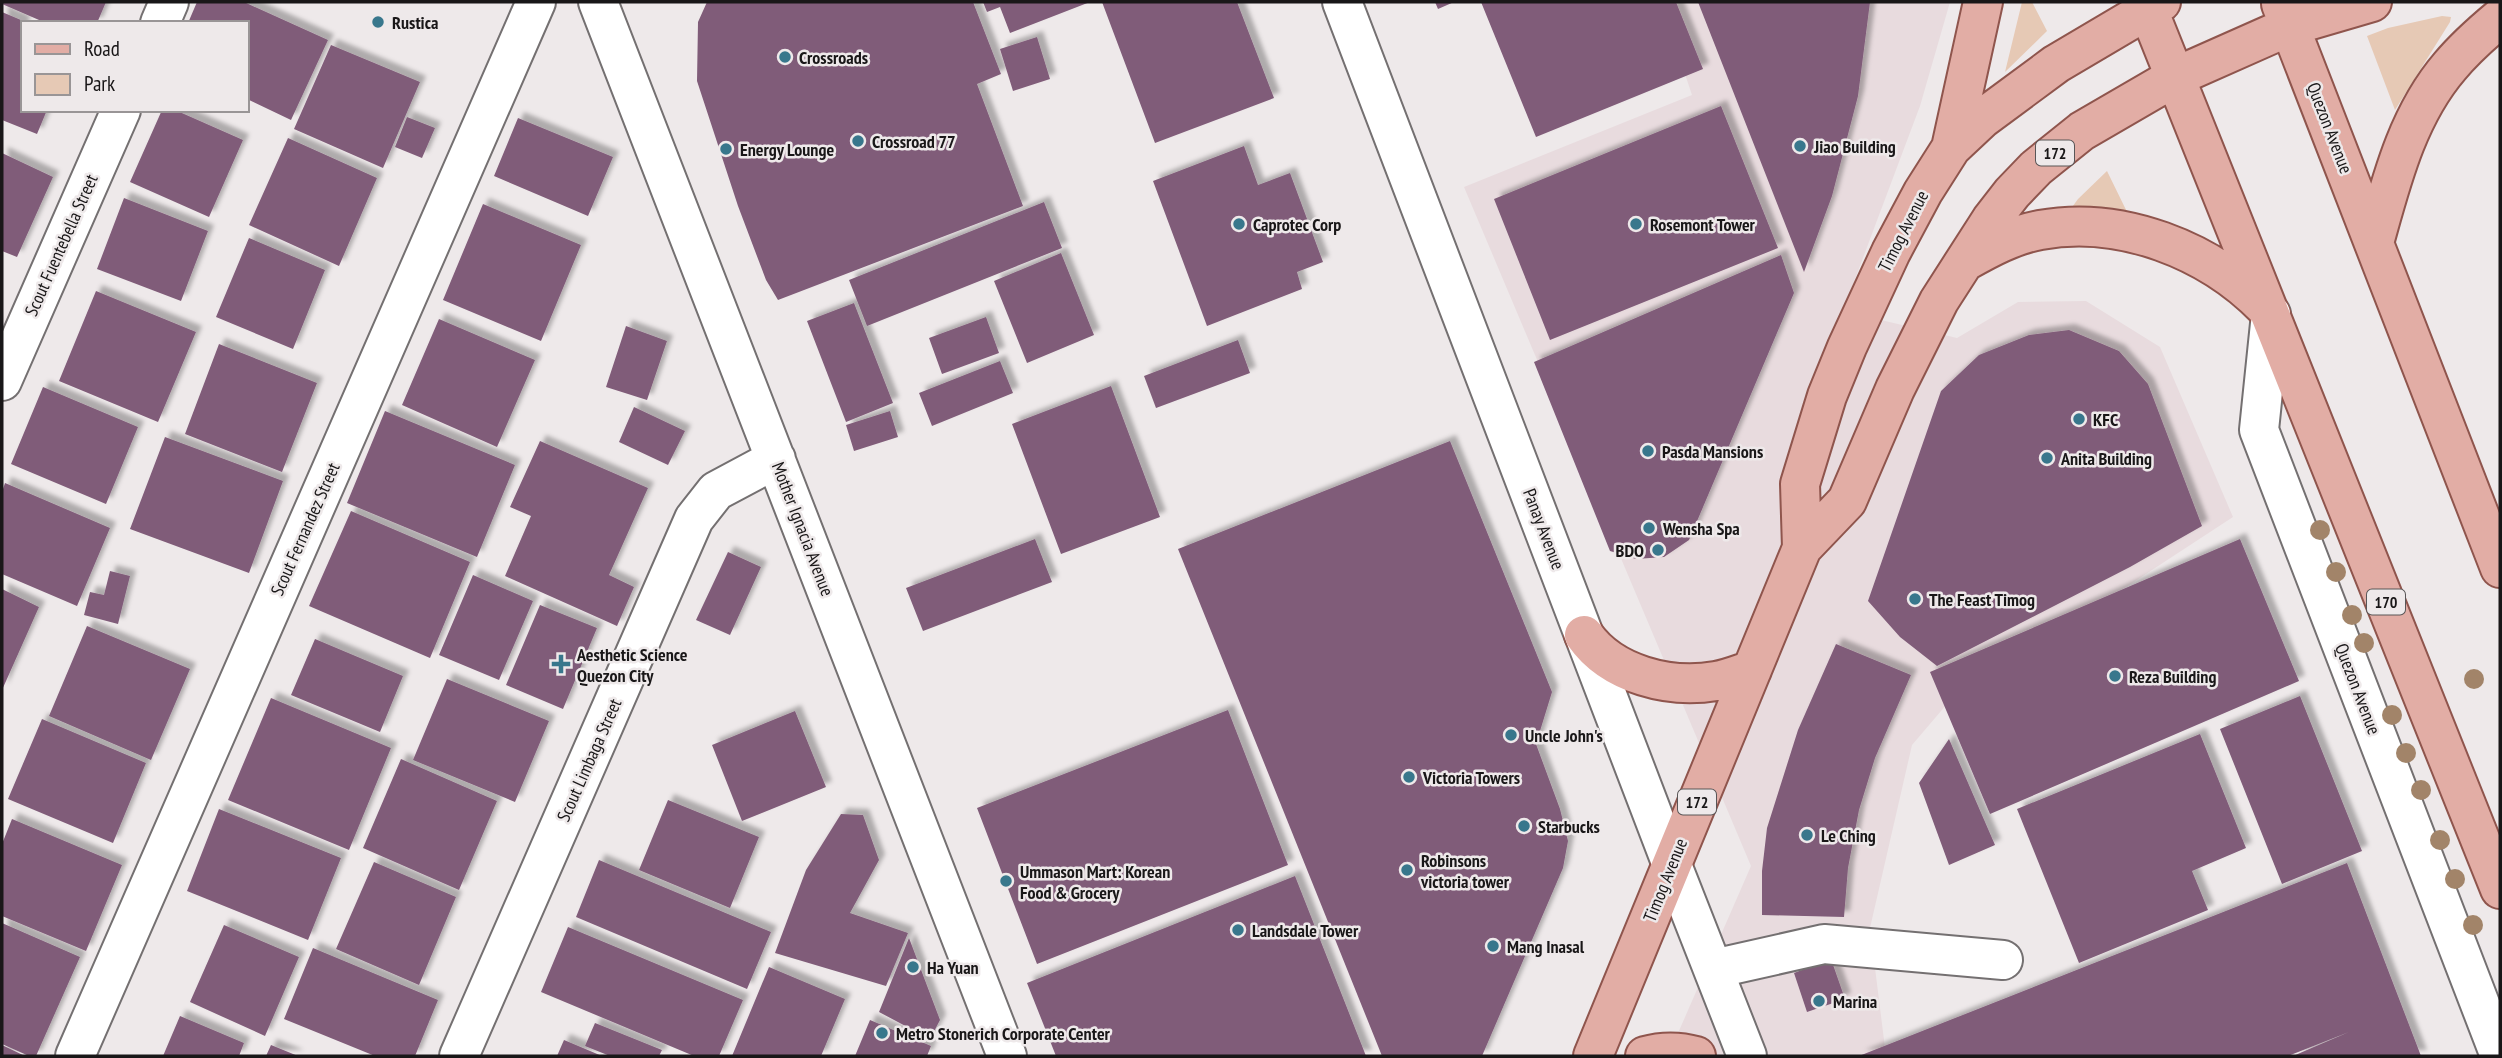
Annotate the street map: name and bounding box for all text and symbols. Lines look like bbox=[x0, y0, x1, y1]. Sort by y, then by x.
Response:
place label: Rustica bbox=[392, 11, 438, 34]
marker: Rustica bbox=[370, 14, 386, 30]
legend bbox=[21, 21, 248, 112]
text: Road bbox=[84, 35, 120, 62]
place label: Crossroads bbox=[799, 46, 868, 69]
marker: Crossroads bbox=[777, 49, 793, 65]
text: Park bbox=[84, 70, 115, 97]
street label: Quezon Avenue bbox=[2302, 79, 2358, 177]
place label: Crossroad 77 bbox=[872, 130, 956, 153]
marker: Crossroad 77 bbox=[850, 133, 866, 149]
place label: Jiao Building bbox=[1813, 135, 1896, 158]
place label: Energy Lounge bbox=[740, 138, 834, 161]
marker: Jiao Building bbox=[1792, 138, 1808, 154]
road number: 172 bbox=[2036, 140, 2074, 166]
marker: Energy Lounge bbox=[718, 141, 734, 157]
street label: Scout Fuentebella Street bbox=[19, 170, 103, 320]
street label: Timog Avenue bbox=[1873, 187, 1933, 275]
place label: Caprotec Corp bbox=[1253, 213, 1341, 236]
place label: Rosemont Tower bbox=[1650, 213, 1756, 236]
marker: Caprotec Corp bbox=[1231, 216, 1247, 232]
marker: Rosemont Tower bbox=[1628, 216, 1644, 232]
place label: KFC bbox=[2093, 408, 2118, 431]
marker: KFC bbox=[2071, 411, 2087, 427]
place label: Pasda Mansions bbox=[1662, 440, 1763, 463]
marker: Pasda Mansions bbox=[1640, 443, 1656, 459]
place label: Anita Building bbox=[2060, 447, 2152, 470]
marker: Anita Building bbox=[2039, 450, 2055, 466]
street label: Scout Fernandez Street bbox=[265, 459, 345, 599]
street label: Mother Ignacia Avenue bbox=[767, 459, 839, 599]
street label: Panay Avenue bbox=[1518, 485, 1570, 573]
place label: Wensha Spa bbox=[1662, 517, 1740, 540]
marker: Wensha Spa bbox=[1641, 520, 1657, 536]
place label: BDO bbox=[1616, 539, 1644, 562]
marker: BDO bbox=[1650, 542, 1666, 558]
place label: The Feast Timog bbox=[1929, 588, 2035, 611]
road number: 170 bbox=[2367, 590, 2405, 614]
marker: The Feast Timog bbox=[1907, 591, 1923, 607]
street label: Quezon Avenue bbox=[2330, 640, 2386, 738]
place label: Aesthetic Science Quezon City bbox=[576, 643, 688, 687]
marker: Aesthetic Science Quezon City bbox=[551, 654, 571, 674]
place label: Reza Building bbox=[2129, 665, 2216, 688]
marker: Reza Building bbox=[2107, 668, 2123, 684]
street label: Scout Limbaga Street bbox=[552, 695, 626, 825]
place label: Uncle John's bbox=[1525, 724, 1603, 747]
marker: Uncle John's bbox=[1503, 727, 1519, 743]
place label: Victoria Towers bbox=[1422, 766, 1520, 789]
marker: Victoria Towers bbox=[1401, 769, 1417, 785]
road number: 172 bbox=[1678, 790, 1716, 814]
place label: Starbucks bbox=[1538, 815, 1600, 838]
marker: Starbucks bbox=[1516, 818, 1532, 834]
place label: Le Ching bbox=[1821, 824, 1876, 847]
marker: Le Ching bbox=[1799, 827, 1815, 843]
street label: Timog Avenue bbox=[1638, 835, 1692, 925]
place label: Robinsons victoria tower bbox=[1420, 849, 1510, 893]
place label: Ummason Mart: Korean Food & Grocery bbox=[1020, 860, 1170, 904]
marker: Robinsons victoria tower bbox=[1399, 862, 1415, 878]
marker: Ummason Mart: Korean Food & Grocery bbox=[998, 873, 1014, 889]
place label: Landsdale Tower bbox=[1252, 919, 1359, 942]
marker: Landsdale Tower bbox=[1230, 922, 1246, 938]
place label: Mang Inasal bbox=[1507, 935, 1585, 958]
marker: Mang Inasal bbox=[1485, 938, 1501, 954]
place label: Ha Yuan bbox=[927, 956, 979, 979]
marker: Ha Yuan bbox=[905, 959, 921, 975]
place label: Marina bbox=[1833, 990, 1877, 1013]
marker: Marina bbox=[1811, 993, 1827, 1009]
place label: Metro Stonerich Corporate Center bbox=[896, 1022, 1111, 1045]
marker: Metro Stonerich Corporate Center bbox=[874, 1025, 890, 1041]

